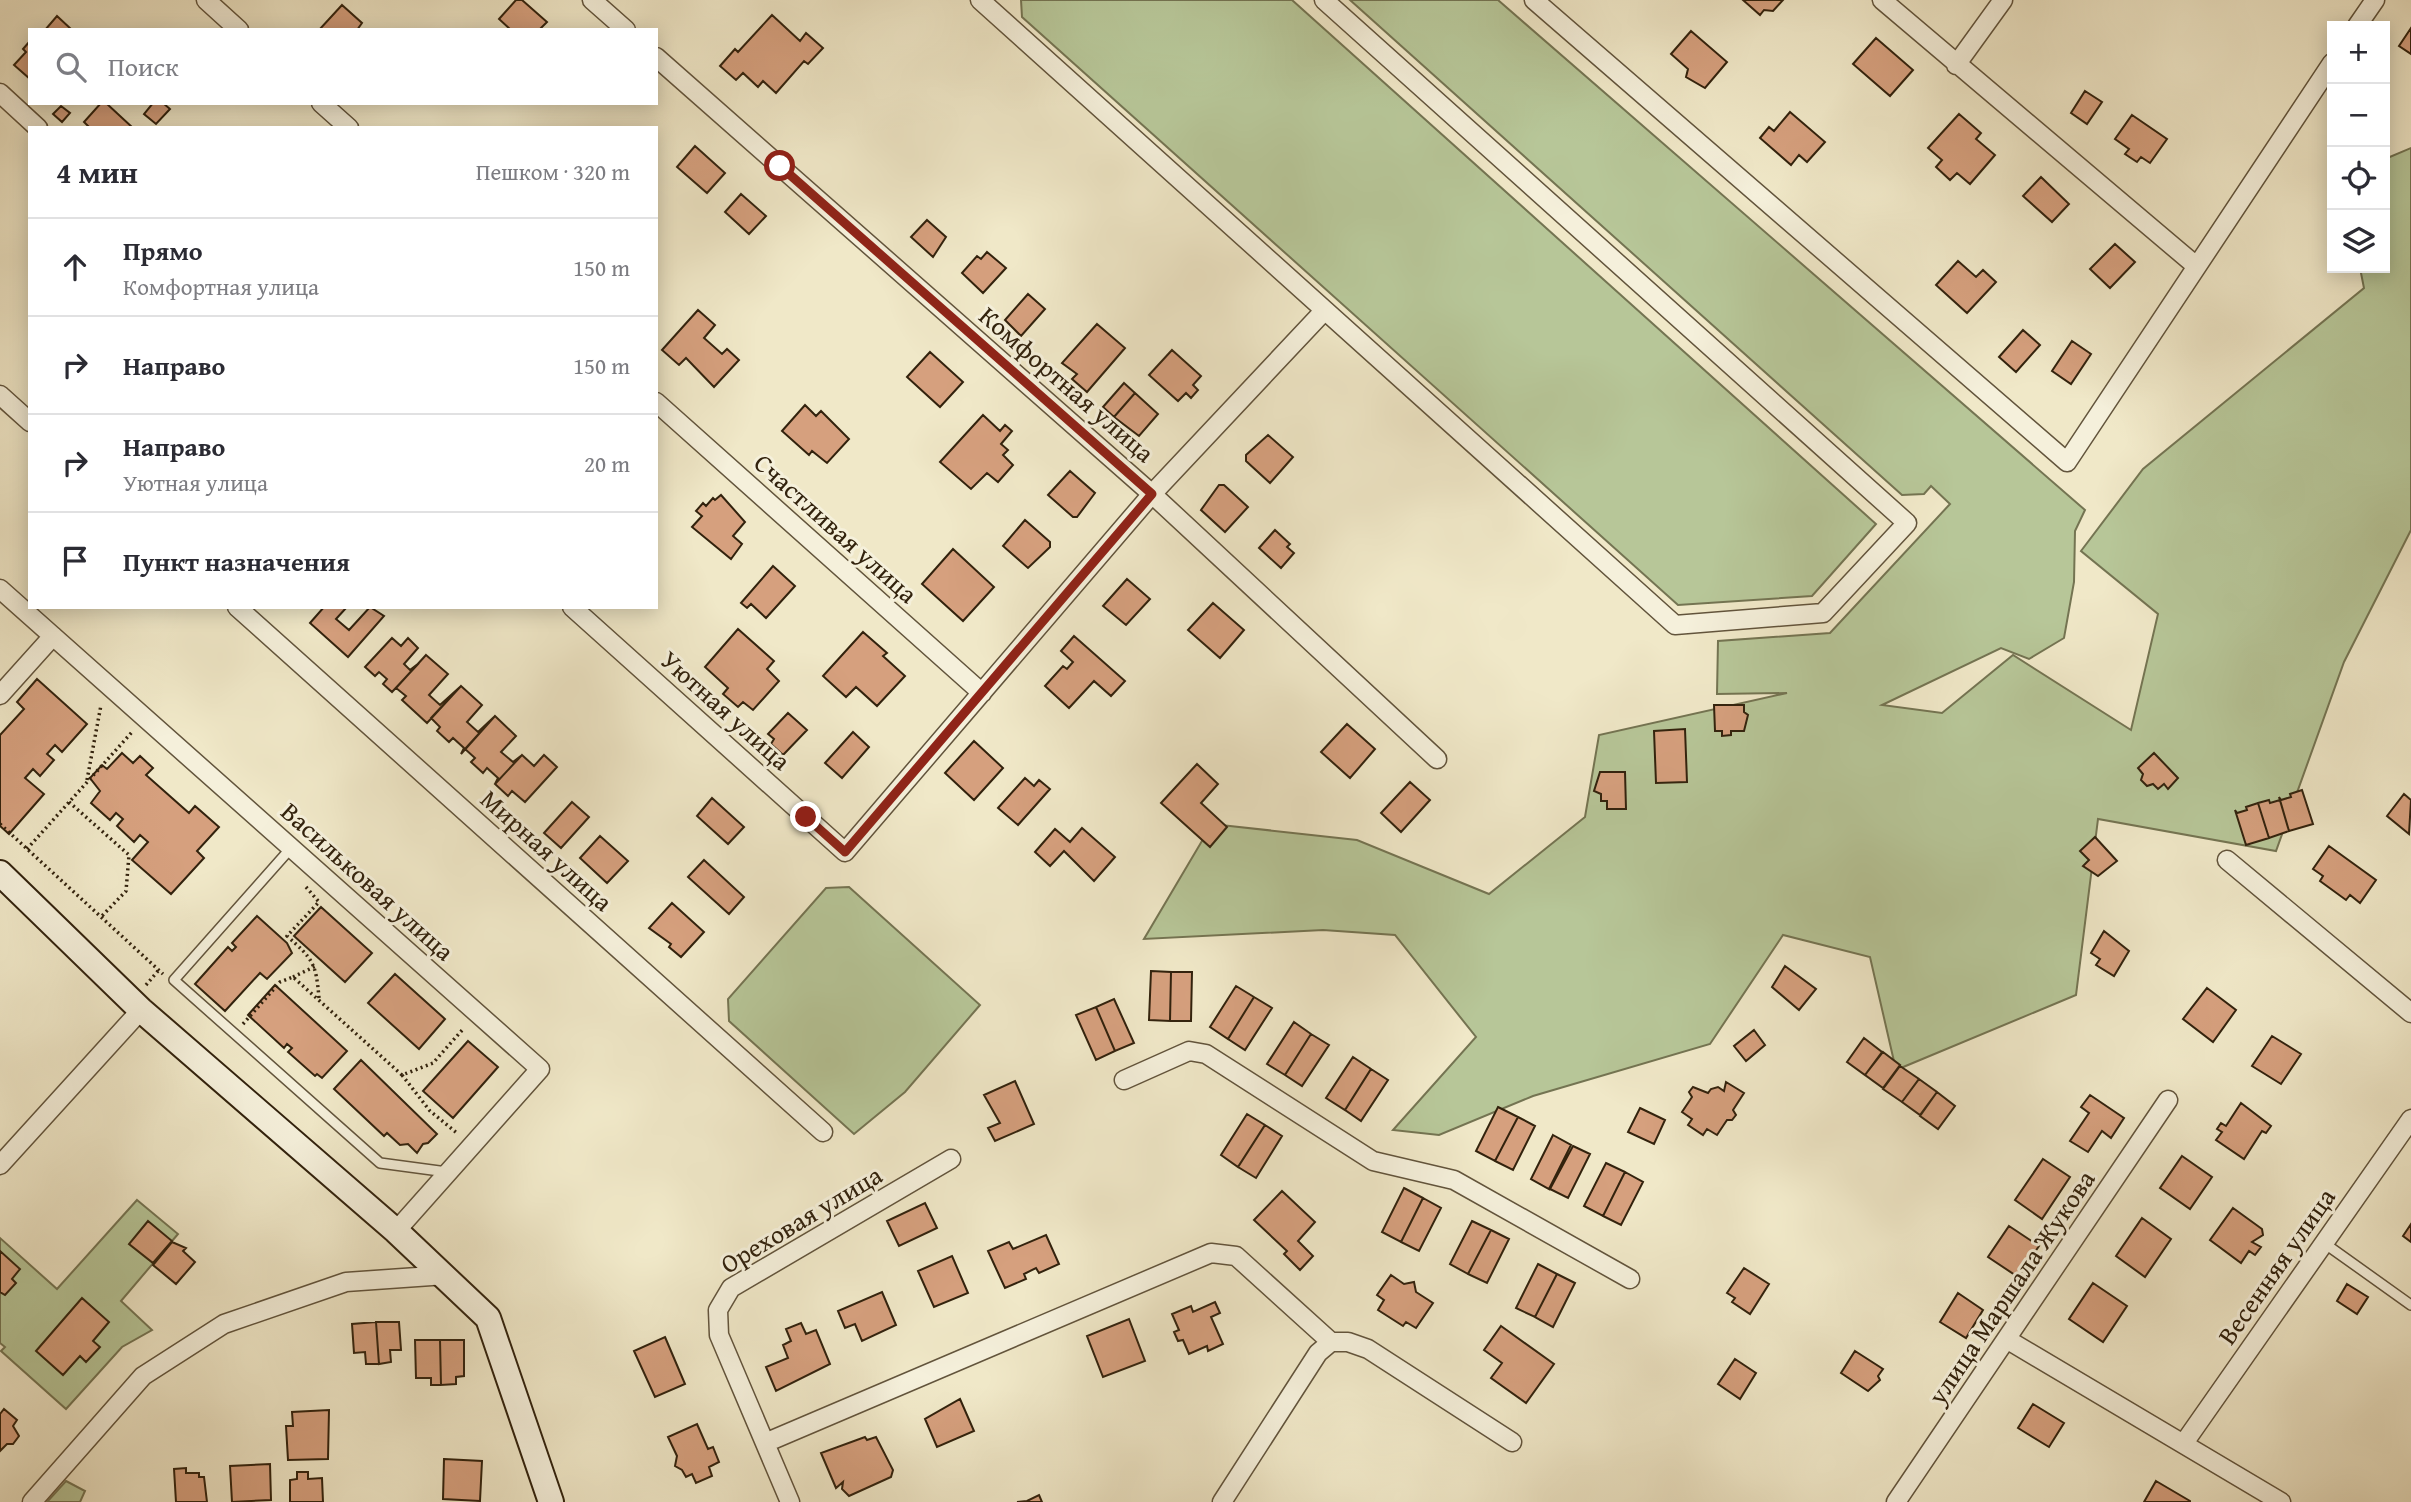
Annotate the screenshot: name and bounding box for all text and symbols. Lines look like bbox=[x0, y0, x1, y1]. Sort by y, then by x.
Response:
map controls bbox=[2327, 21, 2390, 273]
button: + bbox=[2327, 21, 2390, 84]
search box bbox=[28, 28, 658, 105]
text: Поиск bbox=[108, 47, 179, 86]
icon: search bbox=[52, 48, 90, 86]
button: − bbox=[2327, 84, 2390, 147]
button: locate bbox=[2327, 147, 2390, 210]
text: 4 мин bbox=[56, 150, 138, 194]
route start bbox=[764, 150, 795, 181]
text: Пешком · 320 m bbox=[476, 155, 630, 188]
button: layers bbox=[2327, 210, 2390, 273]
text: Прямо bbox=[123, 231, 203, 270]
icon: ahead bbox=[56, 248, 94, 286]
text: 150 m bbox=[573, 251, 630, 284]
text: Комфортная улица bbox=[123, 270, 319, 303]
street label: Комфортная улица bbox=[971, 297, 1164, 472]
icon: right bbox=[56, 346, 94, 384]
text: Направо bbox=[123, 346, 225, 385]
text: 150 m bbox=[573, 349, 630, 382]
text: Направо bbox=[123, 427, 225, 466]
icon: right bbox=[56, 444, 94, 482]
street label: Счастливая улица bbox=[746, 444, 927, 613]
text: 20 m bbox=[584, 447, 630, 480]
text: Уютная улица bbox=[123, 466, 268, 499]
icon: arrive bbox=[56, 542, 94, 580]
text: Пункт назначения bbox=[123, 542, 350, 581]
street label: Уютная улица bbox=[652, 641, 800, 780]
street label: Мирная улица bbox=[472, 780, 622, 921]
street label: Васильковая улица bbox=[273, 792, 464, 970]
route end bbox=[790, 801, 821, 832]
street label: Ореховая улица bbox=[713, 1155, 890, 1283]
street label: улица Маршала Жукова bbox=[1917, 1161, 2105, 1413]
street label: Весенняя улица bbox=[2208, 1179, 2345, 1352]

